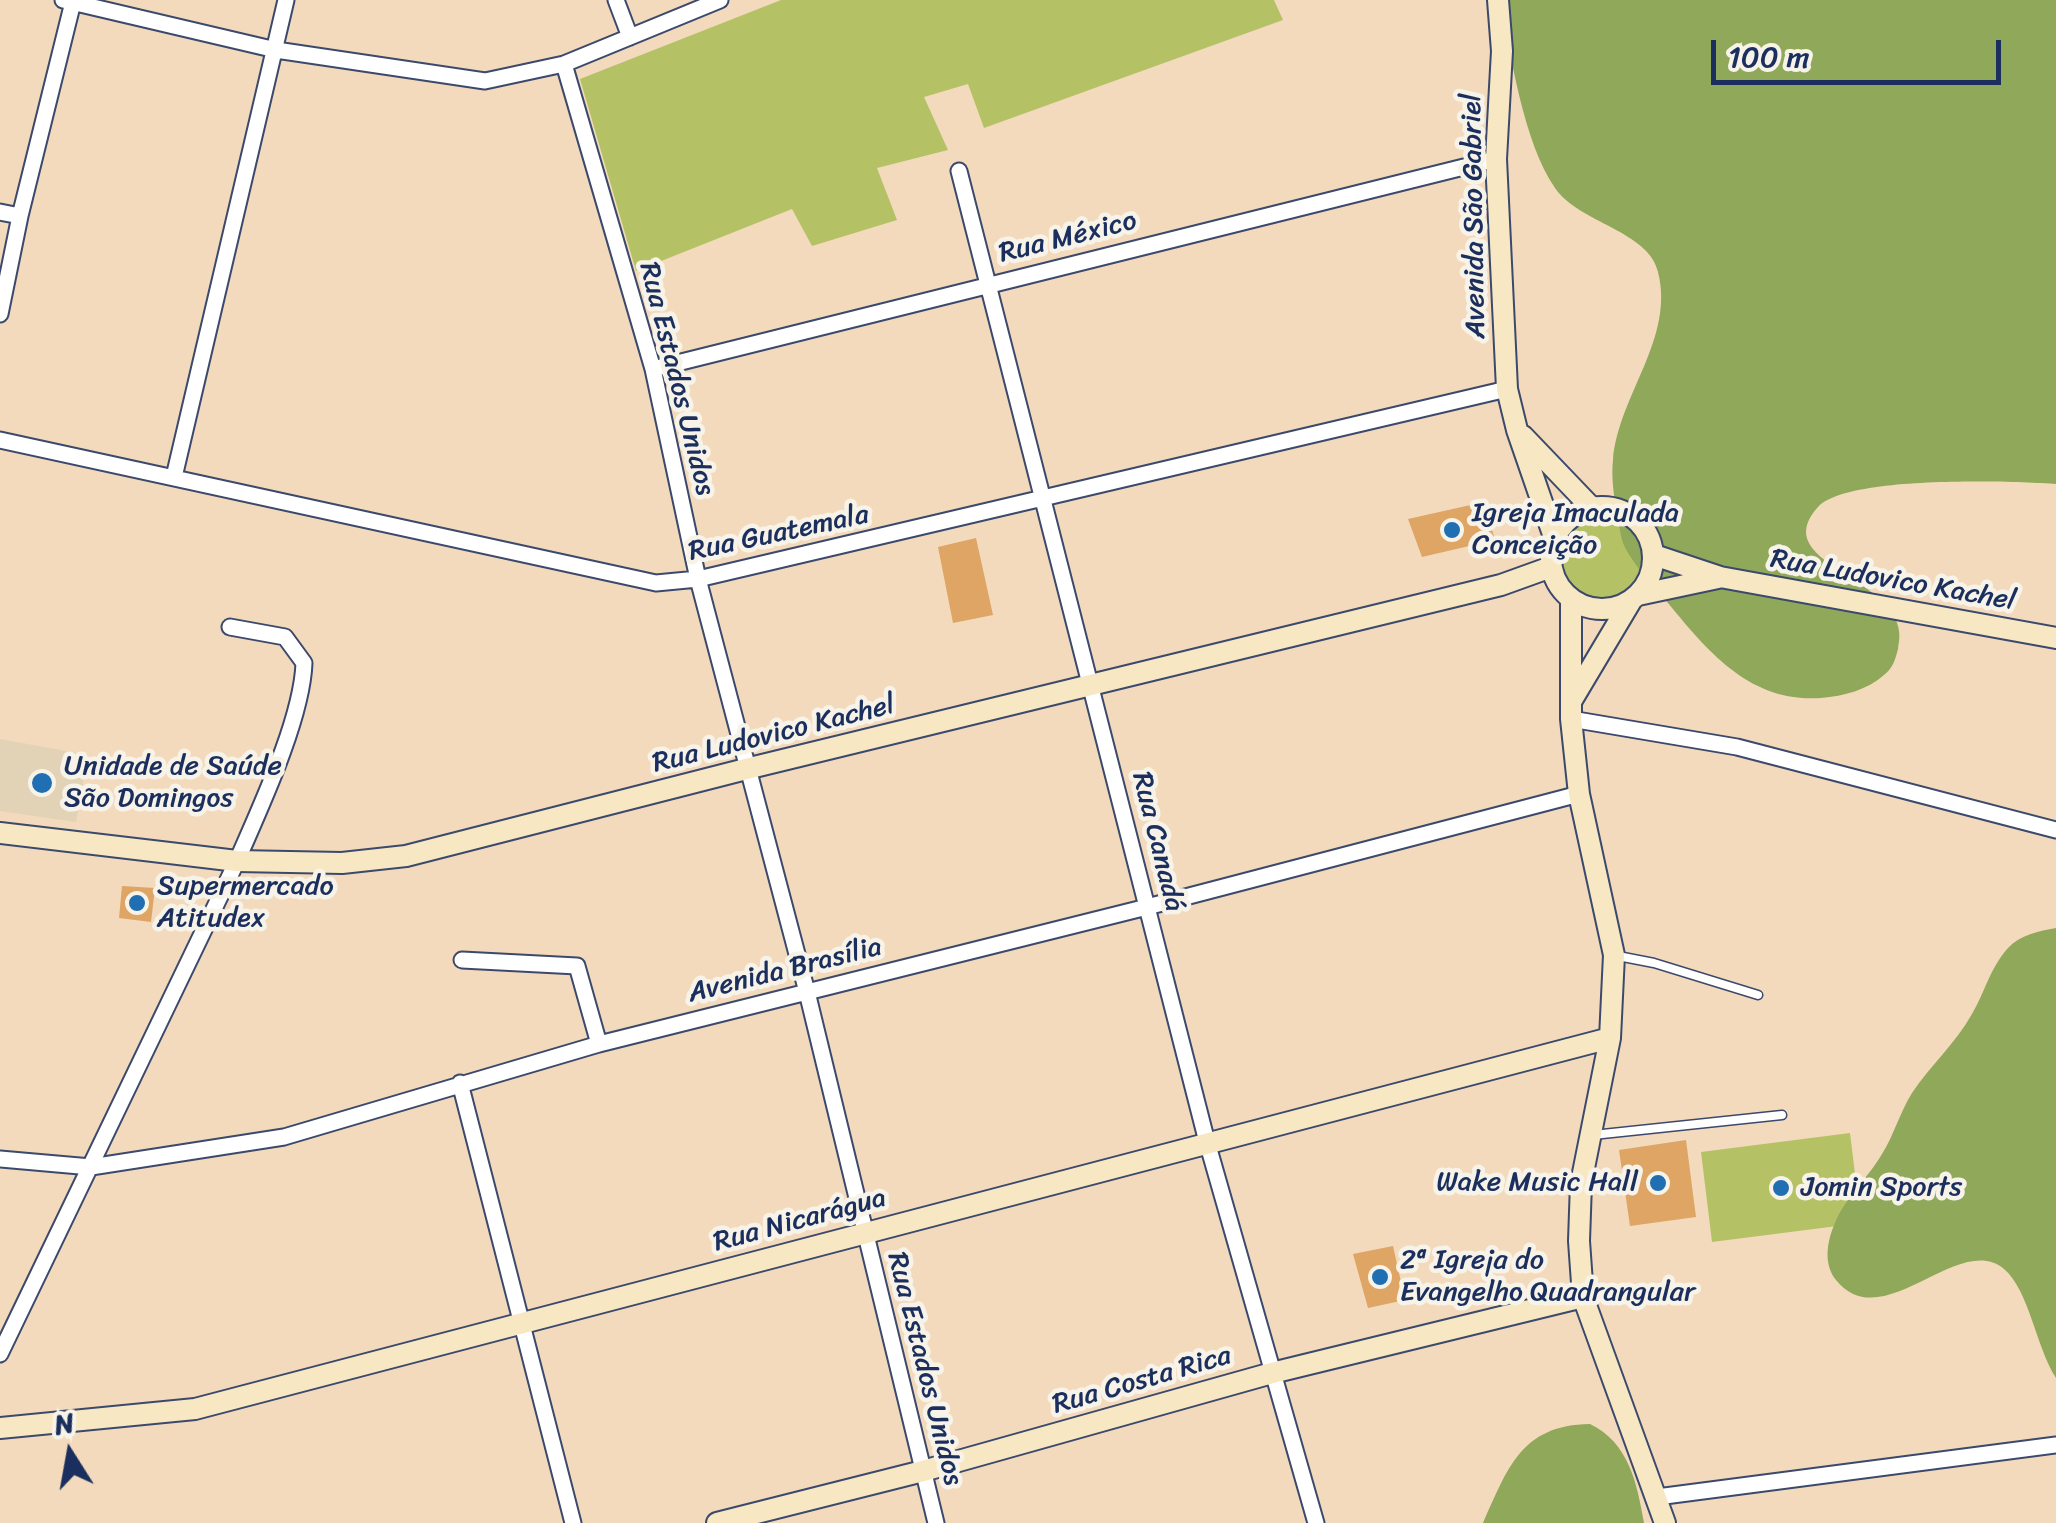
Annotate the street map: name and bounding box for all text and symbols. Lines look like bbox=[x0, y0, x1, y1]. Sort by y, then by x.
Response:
scale bar bbox=[1716, 20, 2006, 82]
text: 100 m bbox=[1728, 30, 1810, 84]
street label: Avenida São Gabriel bbox=[1456, 93, 1494, 339]
street label: Rua México bbox=[996, 205, 1140, 271]
street label: Rua Estados Unidos bbox=[631, 259, 721, 499]
place label: Igreja Imaculada Conceição bbox=[1472, 497, 1679, 563]
street label: Rua Guatemala bbox=[686, 499, 872, 569]
marker: Igreja Imaculada Conceição bbox=[1441, 519, 1463, 541]
street label: Rua Ludovico Kachel bbox=[1768, 543, 2018, 619]
street label: Rua Ludovico Kachel bbox=[649, 689, 899, 781]
place label: Unidade de Saúde São Domingos bbox=[64, 750, 282, 816]
street label: Rua Canadá bbox=[1123, 769, 1191, 915]
marker: Unidade de Saúde São Domingos bbox=[29, 770, 55, 796]
place label: Supermercado Atitudex bbox=[157, 870, 334, 936]
marker: Supermercado Atitudex bbox=[126, 892, 148, 914]
street label: Avenida Brasília bbox=[685, 931, 885, 1011]
place label: Wake Music Hall bbox=[1436, 1166, 1638, 1200]
place label: Jomin Sports bbox=[1801, 1171, 1962, 1205]
marker: Wake Music Hall bbox=[1647, 1172, 1669, 1194]
marker: Jomin Sports bbox=[1770, 1177, 1792, 1199]
street label: Rua Nicarágua bbox=[710, 1182, 890, 1260]
place label: 2ª Igreja do Evangelho Quadrangular bbox=[1400, 1244, 1695, 1310]
street label: Rua Estados Unidos bbox=[879, 1249, 969, 1489]
marker: 2ª Igreja do Evangelho Quadrangular bbox=[1369, 1266, 1391, 1288]
street label: Rua Costa Rica bbox=[1049, 1339, 1235, 1423]
text: N bbox=[50, 1397, 78, 1449]
north arrow bbox=[20, 1403, 120, 1503]

